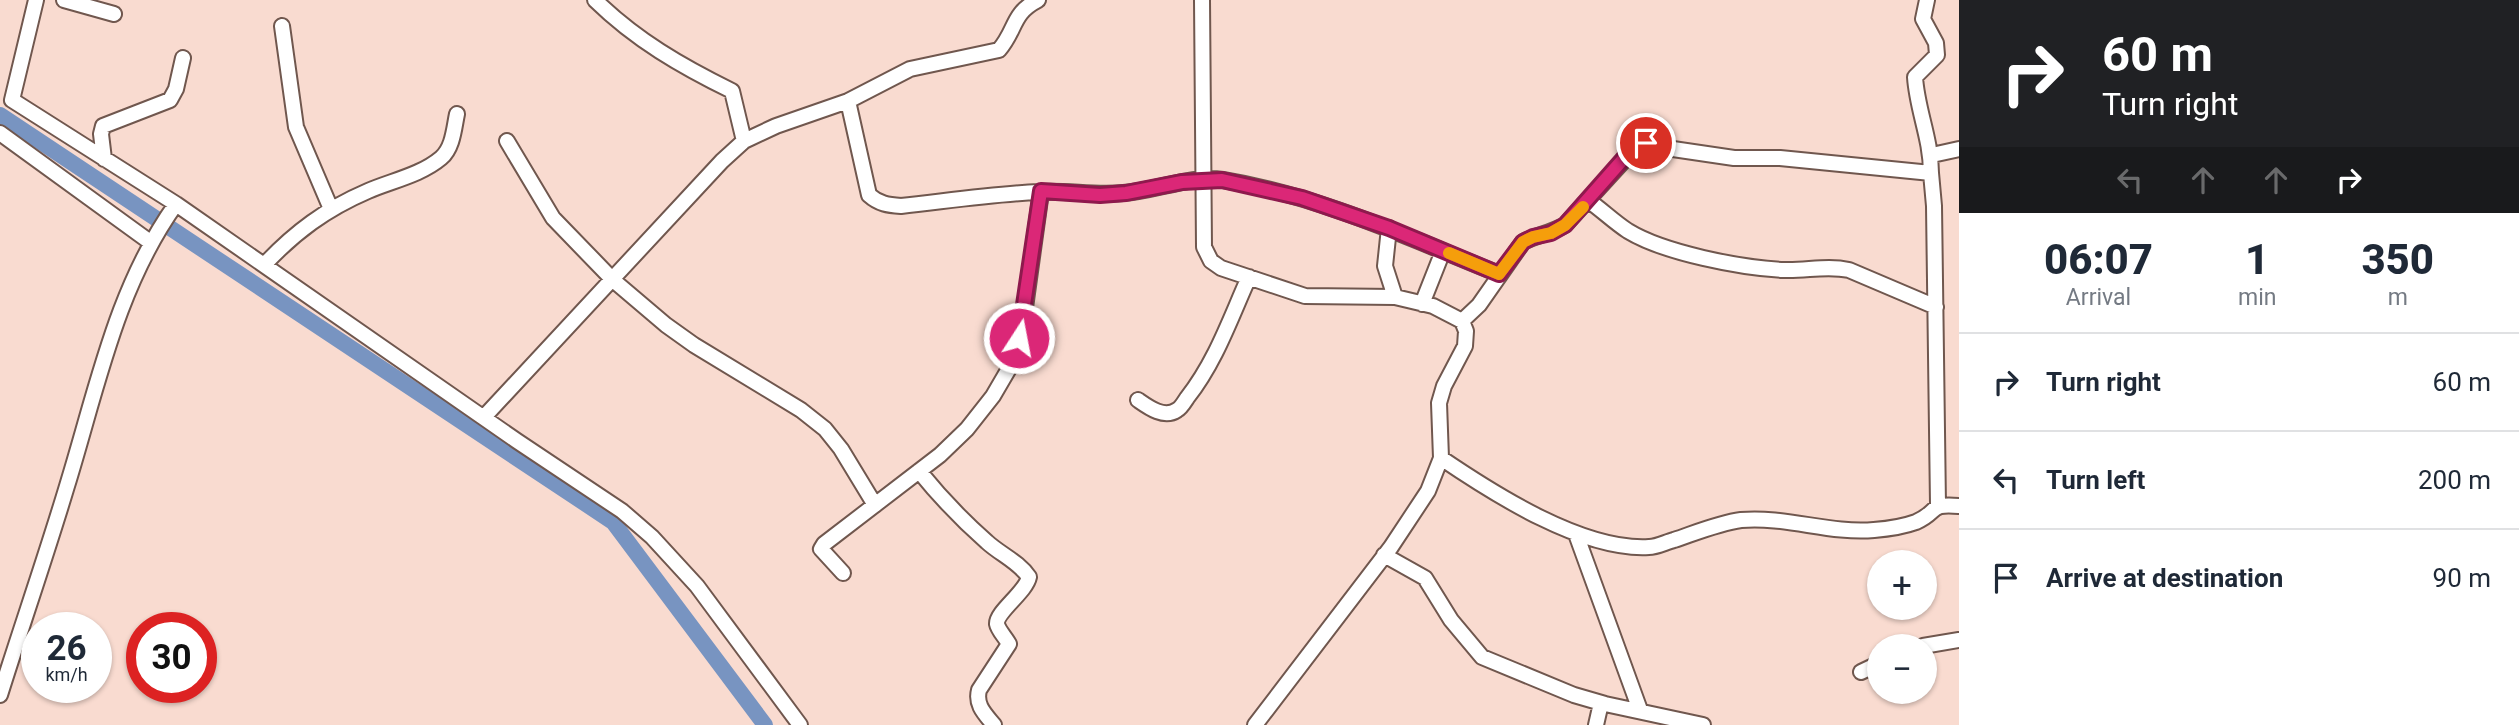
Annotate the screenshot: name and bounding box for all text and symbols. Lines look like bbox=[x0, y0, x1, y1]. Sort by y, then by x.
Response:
text: 60 m bbox=[2102, 26, 2213, 83]
icon: right bbox=[1987, 28, 2078, 119]
text: Turn right bbox=[2102, 85, 2238, 123]
pin bbox=[1616, 113, 1676, 173]
icon: arrive bbox=[1627, 124, 1665, 162]
icon: left bbox=[2111, 161, 2149, 199]
icon: ahead bbox=[2184, 161, 2222, 199]
icon: ahead bbox=[2257, 161, 2295, 199]
icon: right bbox=[2330, 161, 2368, 199]
text: 06:07 bbox=[2044, 235, 2153, 284]
text: 1 bbox=[2245, 235, 2269, 284]
text: 350 bbox=[2361, 235, 2434, 284]
text: Arrival bbox=[2066, 284, 2131, 311]
text: min bbox=[2238, 284, 2276, 311]
text: m bbox=[2388, 284, 2408, 311]
position arrow bbox=[982, 301, 1056, 375]
icon: right bbox=[1987, 363, 2025, 401]
text: Turn right bbox=[2046, 367, 2161, 397]
text: 60 m bbox=[2433, 367, 2491, 397]
icon: left bbox=[1987, 461, 2025, 499]
text: Turn left bbox=[2046, 465, 2145, 495]
text: 200 m bbox=[2418, 465, 2491, 495]
map controls bbox=[1867, 550, 1937, 704]
button: + bbox=[1867, 550, 1937, 620]
icon: arrive bbox=[1987, 559, 2025, 597]
text: Arrive at destination bbox=[2046, 563, 2283, 593]
text: 90 m bbox=[2433, 563, 2491, 593]
speed limit sign: 30 bbox=[126, 612, 217, 703]
text: 26 bbox=[46, 628, 87, 669]
button: − bbox=[1867, 634, 1937, 704]
text: km/h bbox=[45, 664, 88, 685]

